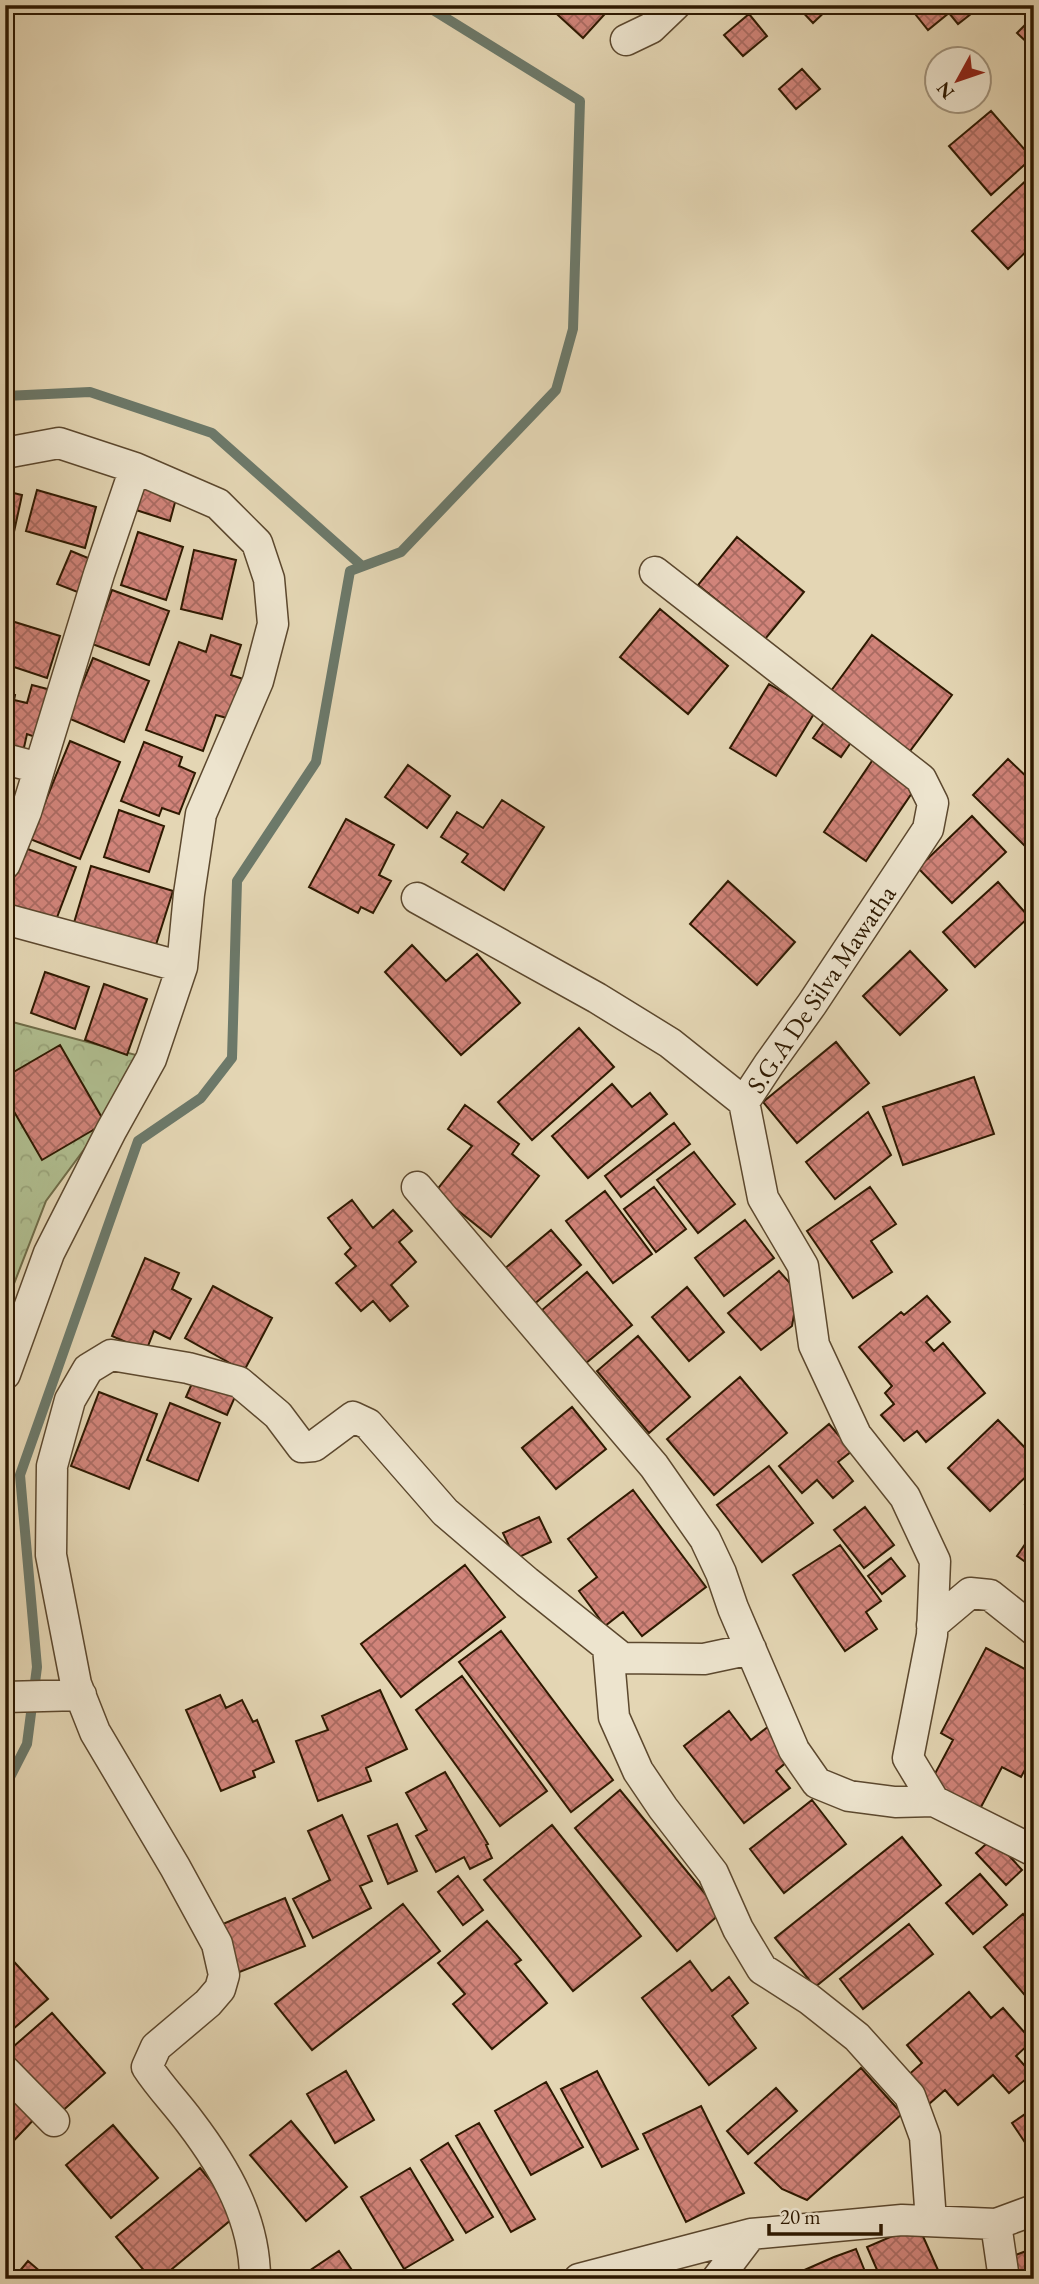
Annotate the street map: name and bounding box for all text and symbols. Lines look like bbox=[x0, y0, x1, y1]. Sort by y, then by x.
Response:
north arrow bbox=[923, 46, 993, 116]
text: N bbox=[930, 76, 960, 105]
street label: S.G.A De Silva Mawatha bbox=[739, 878, 904, 1100]
scale bar bbox=[769, 2193, 881, 2237]
text: 20 m bbox=[780, 2203, 821, 2230]

